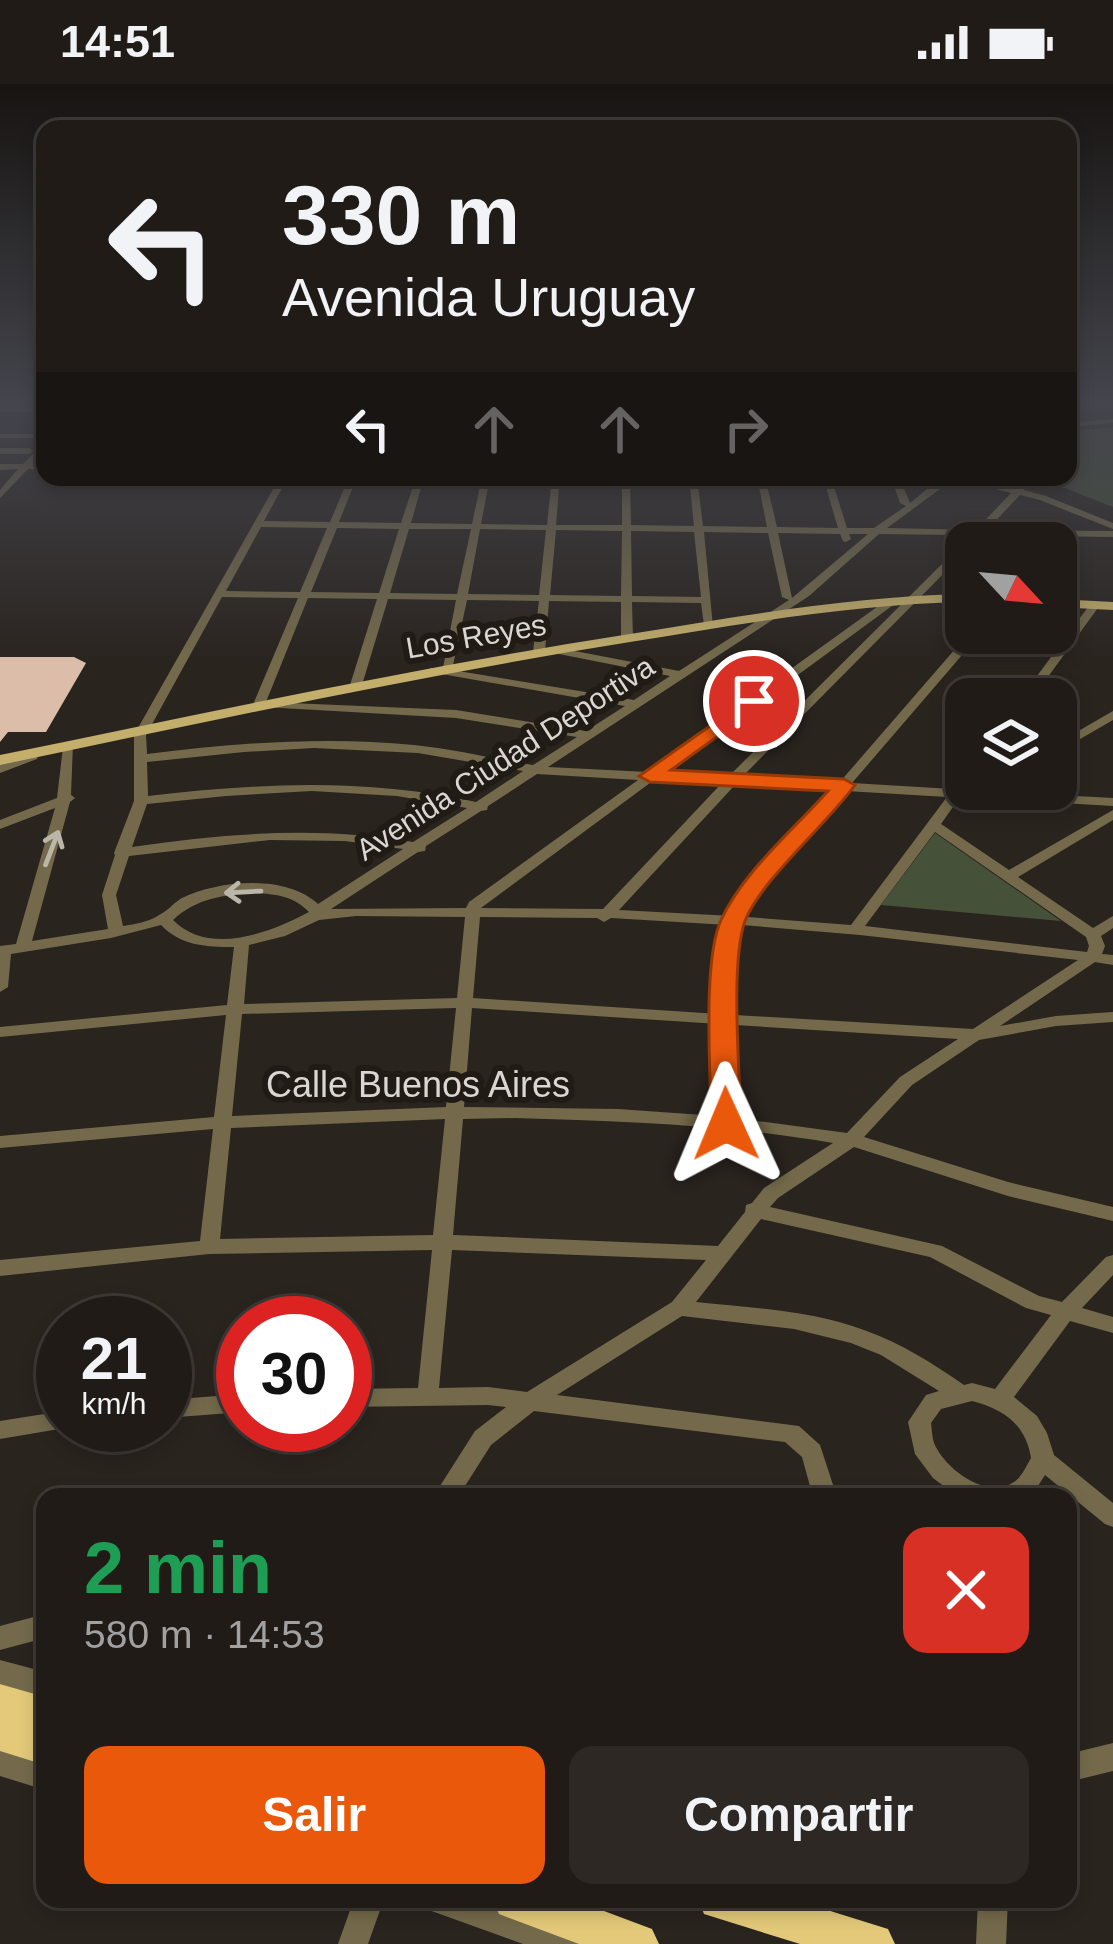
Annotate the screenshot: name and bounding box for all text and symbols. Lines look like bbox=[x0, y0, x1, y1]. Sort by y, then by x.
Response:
text: 14:51 bbox=[60, 16, 175, 67]
icon: left bbox=[84, 168, 240, 324]
text: 330 m bbox=[282, 168, 520, 262]
text: Avenida Uruguay bbox=[282, 267, 695, 327]
icon: left bbox=[335, 396, 401, 462]
icon: ahead bbox=[461, 396, 527, 462]
icon: ahead bbox=[587, 396, 653, 462]
icon: right bbox=[713, 396, 779, 462]
north arrow bbox=[945, 522, 1077, 654]
map controls bbox=[945, 522, 1077, 810]
street label: Los Reyes bbox=[403, 607, 549, 665]
street label: Avenida Ciudad Deportiva bbox=[350, 649, 660, 867]
pin bbox=[703, 650, 805, 752]
icon: arrive bbox=[721, 668, 787, 734]
button: layers bbox=[945, 678, 1077, 810]
one-way arrow bbox=[43, 830, 64, 867]
one-way arrow bbox=[224, 880, 263, 903]
position arrow bbox=[663, 1061, 789, 1187]
street label: Calle Buenos Aires bbox=[266, 1064, 570, 1105]
speed limit sign: 30 bbox=[216, 1296, 372, 1452]
text: 21 bbox=[81, 1325, 147, 1392]
text: km/h bbox=[81, 1387, 147, 1420]
button: close bbox=[903, 1527, 1029, 1653]
text: 2 min bbox=[84, 1528, 272, 1608]
text: 580 m · 14:53 bbox=[84, 1613, 325, 1656]
button: Salir bbox=[84, 1746, 545, 1884]
button: Compartir bbox=[569, 1746, 1029, 1884]

